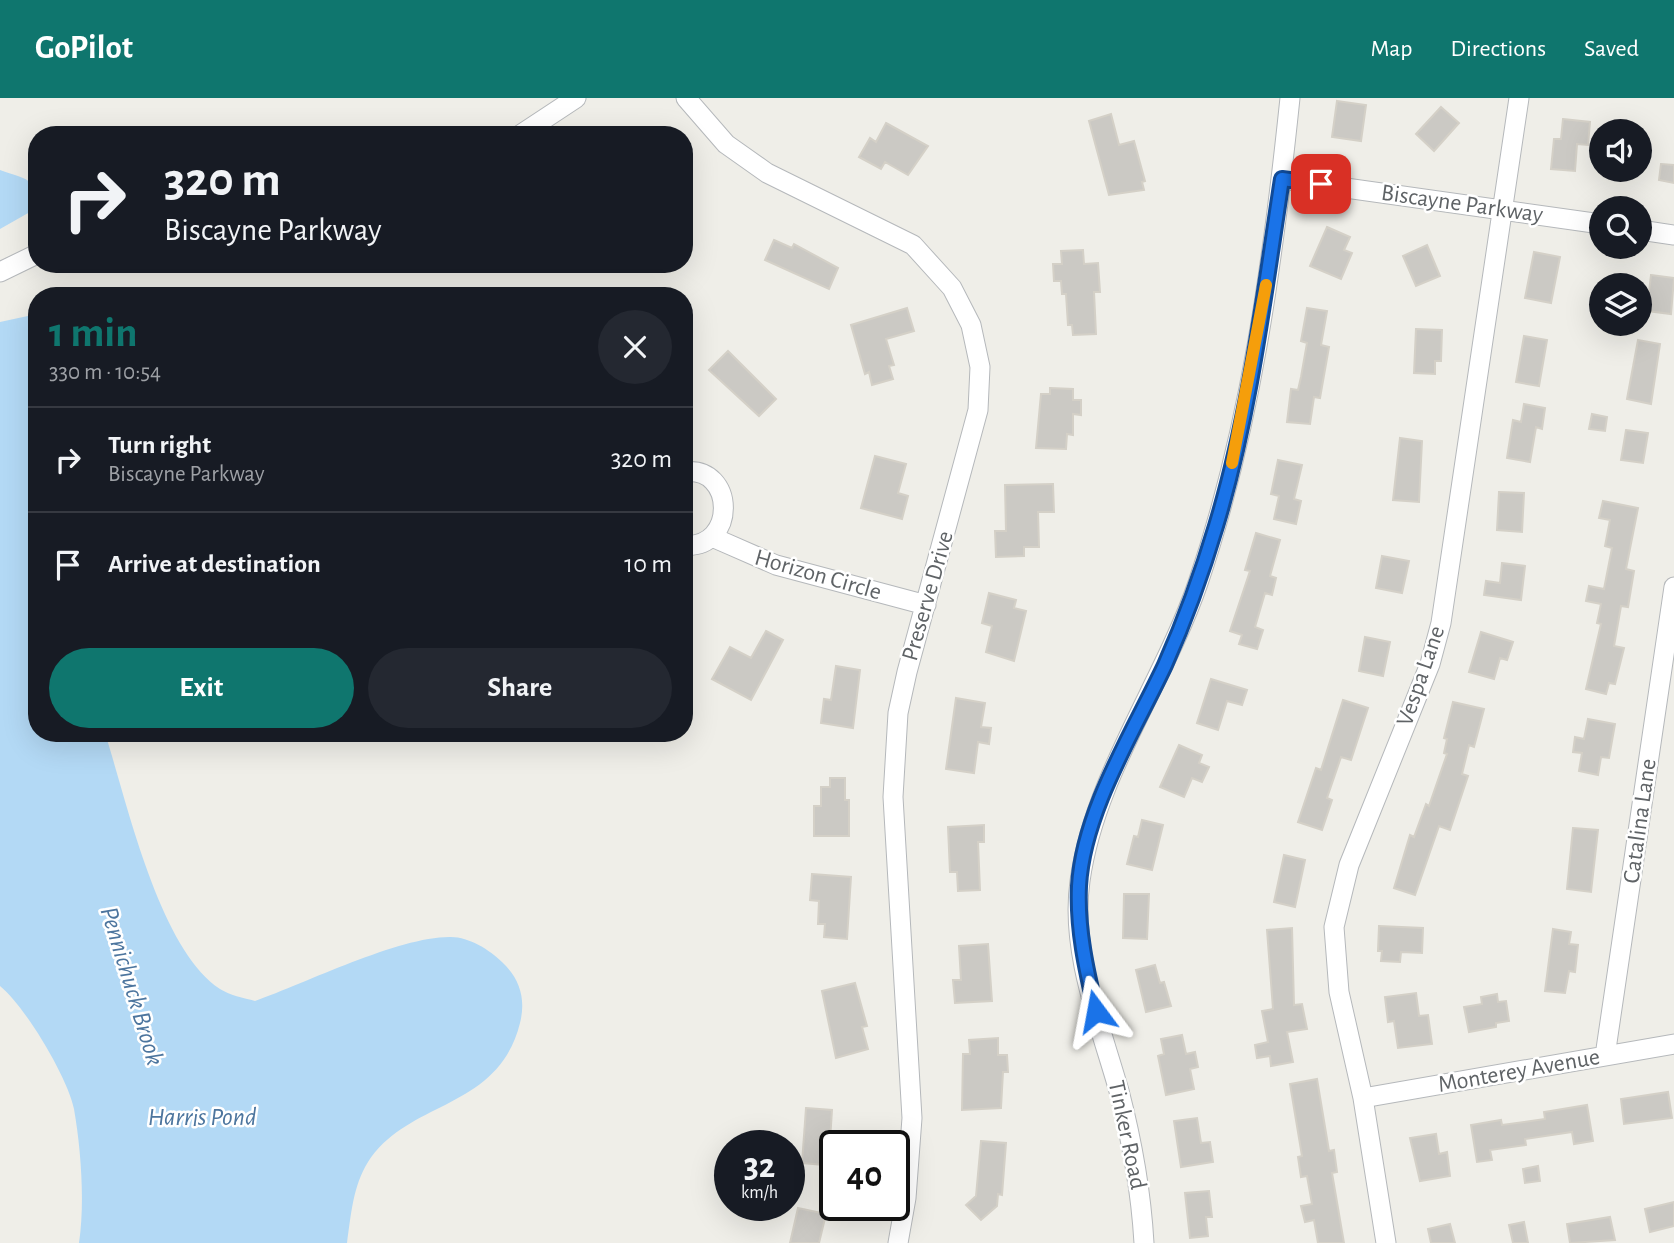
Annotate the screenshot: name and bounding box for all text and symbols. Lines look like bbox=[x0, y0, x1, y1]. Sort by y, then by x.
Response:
text: GoPilot bbox=[35, 32, 133, 65]
text: Map bbox=[1370, 37, 1412, 61]
text: Directions bbox=[1450, 37, 1546, 61]
text: Saved bbox=[1584, 37, 1639, 61]
map controls bbox=[1589, 119, 1652, 336]
button: sound bbox=[1589, 119, 1652, 182]
icon: right bbox=[49, 154, 140, 245]
pin bbox=[1291, 154, 1351, 214]
text: 320 m bbox=[164, 156, 281, 205]
icon: arrive bbox=[1302, 165, 1340, 203]
street label: Biscayne Parkway bbox=[1379, 181, 1545, 227]
button: search bbox=[1589, 196, 1652, 259]
text: Biscayne Parkway bbox=[164, 214, 382, 246]
button: layers bbox=[1589, 273, 1652, 336]
button: close bbox=[598, 310, 672, 384]
text: 1 min bbox=[49, 312, 138, 354]
text: 330 m · 10:54 bbox=[49, 361, 161, 384]
text: Turn right bbox=[108, 432, 211, 458]
icon: right bbox=[49, 441, 87, 479]
text: 320 m bbox=[611, 446, 672, 472]
text: Biscayne Parkway bbox=[108, 463, 264, 486]
street label: Preserve Drive bbox=[898, 528, 958, 664]
street label: Horizon Circle bbox=[752, 545, 884, 605]
icon: arrive bbox=[49, 546, 87, 584]
text: Arrive at destination bbox=[108, 551, 321, 577]
text: 10 m bbox=[624, 551, 672, 577]
street label: Vespa Lane bbox=[1393, 623, 1449, 729]
button: Exit bbox=[49, 648, 354, 728]
button: Share bbox=[368, 648, 672, 728]
street label: Catalina Lane bbox=[1619, 757, 1661, 885]
water label: Pennichuck Brook bbox=[96, 904, 168, 1068]
position arrow bbox=[1059, 974, 1133, 1048]
street label: Monterey Avenue bbox=[1436, 1045, 1602, 1097]
street label: Tinker Road bbox=[1104, 1078, 1150, 1192]
water label: Harris Pond bbox=[148, 1104, 257, 1130]
speed limit sign: 40 bbox=[819, 1130, 910, 1221]
text: 32 bbox=[744, 1149, 775, 1184]
text: km/h bbox=[741, 1184, 778, 1202]

